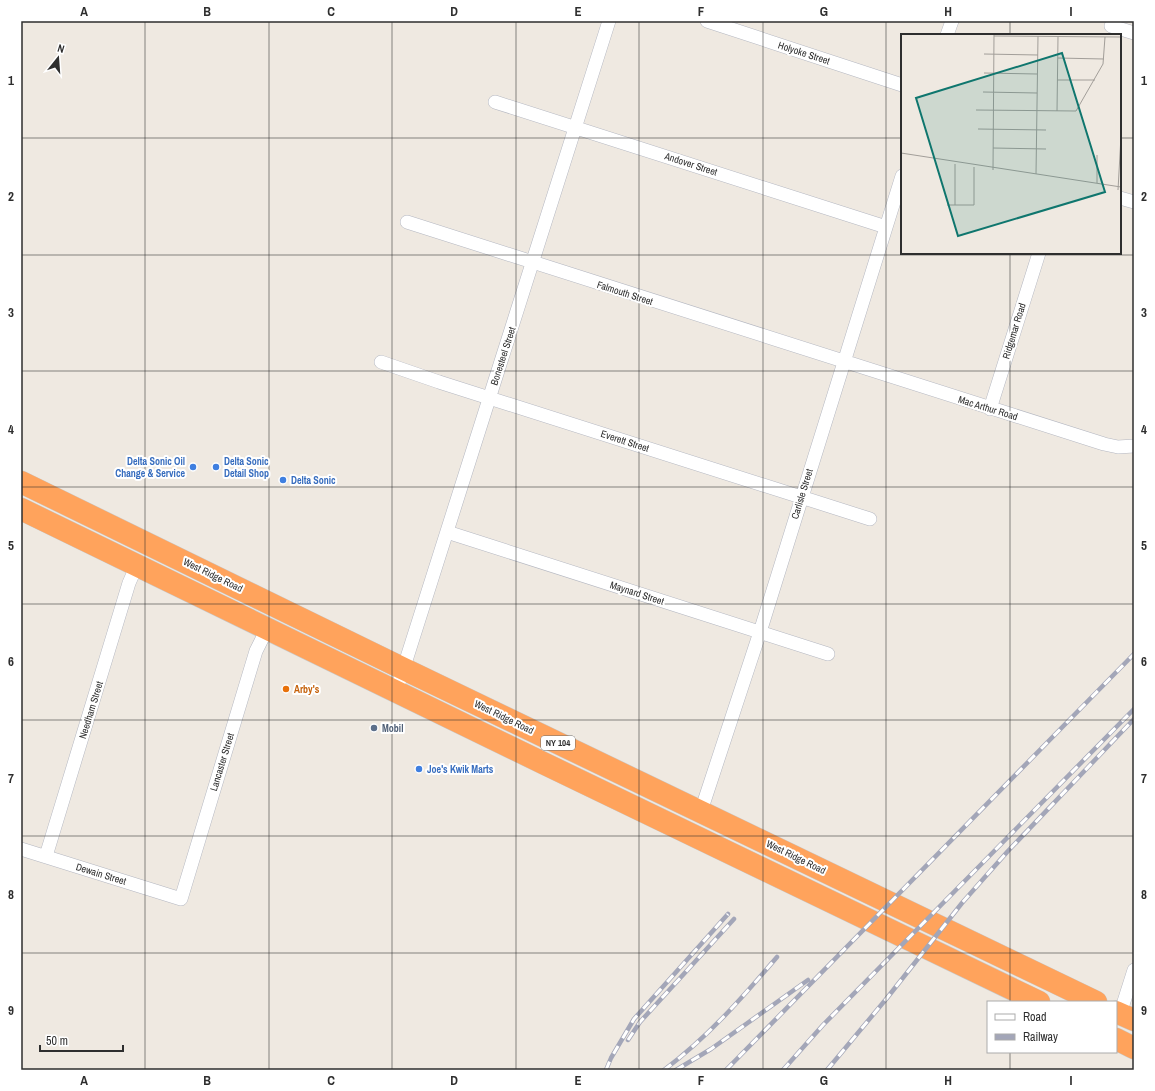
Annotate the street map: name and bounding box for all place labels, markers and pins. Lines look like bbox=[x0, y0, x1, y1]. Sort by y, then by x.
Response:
place label: Delta Sonic Oil Change & Service bbox=[115, 455, 185, 480]
place label: Delta Sonic Detail Shop bbox=[224, 455, 269, 480]
marker: Delta Sonic Oil Change & Service bbox=[188, 462, 198, 472]
marker: Delta Sonic Detail Shop bbox=[211, 462, 221, 472]
place label: Delta Sonic bbox=[291, 474, 336, 487]
marker: Delta Sonic bbox=[278, 475, 288, 485]
place label: Arby's bbox=[294, 683, 320, 696]
marker: Arby's bbox=[281, 684, 291, 694]
place label: Mobil bbox=[382, 722, 403, 735]
marker: Mobil bbox=[369, 723, 379, 733]
place label: Joe's Kwik Marts bbox=[427, 763, 494, 776]
marker: Joe's Kwik Marts bbox=[414, 764, 424, 774]

